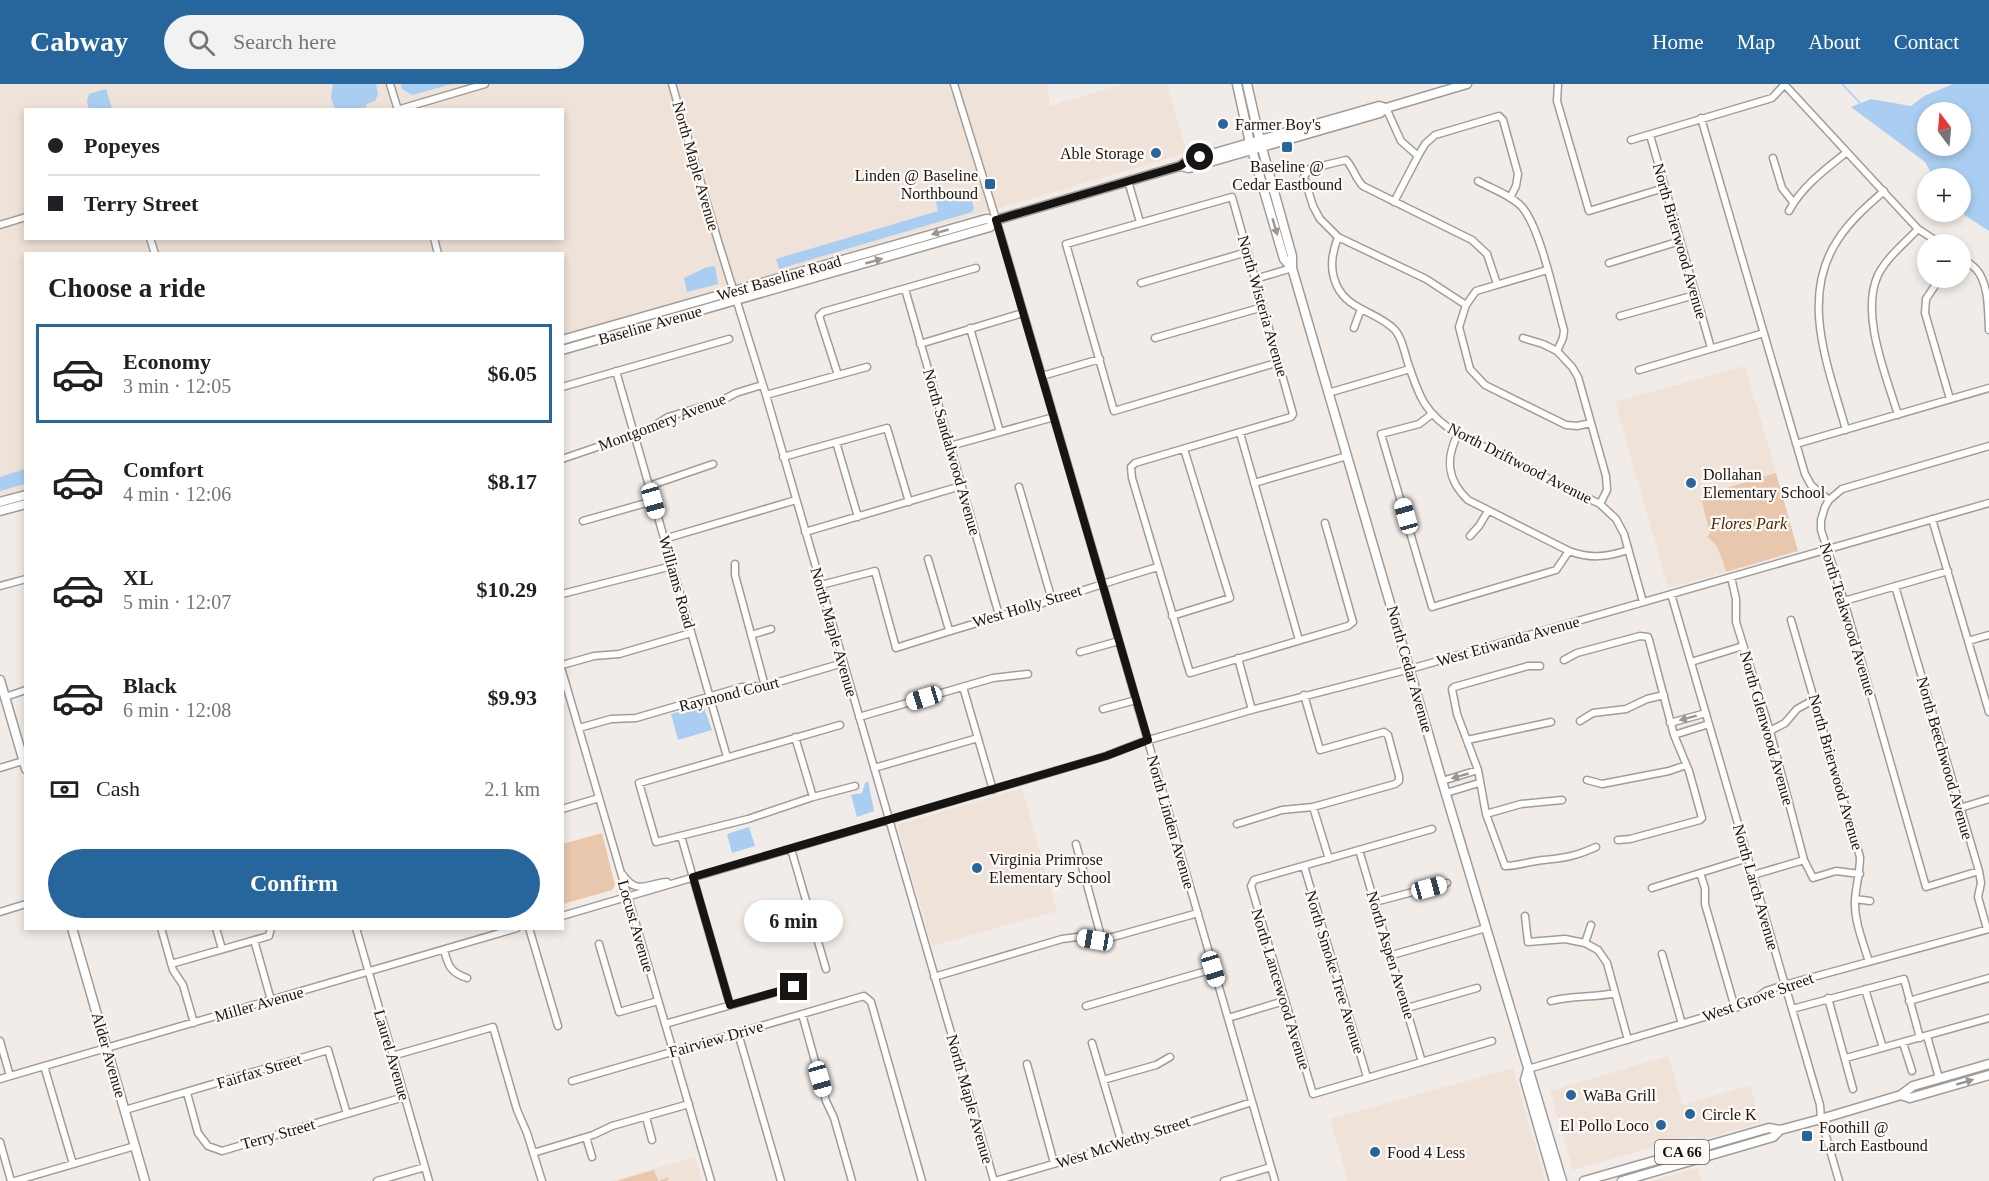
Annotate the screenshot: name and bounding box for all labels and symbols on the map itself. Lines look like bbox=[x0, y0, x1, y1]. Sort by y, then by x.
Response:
street label: North Maple Avenue bbox=[668, 99, 723, 233]
north arrow bbox=[1917, 102, 1971, 156]
place label: Farmer Boy's bbox=[1235, 116, 1321, 134]
marker: Farmer Boy's bbox=[1216, 117, 1230, 131]
marker: Baseline @ Cedar Eastbound bbox=[1280, 140, 1294, 154]
route start bbox=[1186, 143, 1213, 170]
place label: Able Storage bbox=[1060, 145, 1144, 163]
marker: Able Storage bbox=[1149, 146, 1163, 160]
place label: Baseline @ Cedar Eastbound bbox=[1232, 158, 1342, 193]
street label: North Brierwood Avenue bbox=[1650, 161, 1710, 321]
place label: Linden @ Baseline Northbound bbox=[855, 167, 978, 202]
marker: Linden @ Baseline Northbound bbox=[983, 177, 997, 191]
one-way arrow bbox=[1271, 218, 1280, 236]
one-way arrow bbox=[930, 228, 949, 238]
street label: North Wisteria Avenue bbox=[1235, 233, 1291, 379]
street label: West Baseline Road bbox=[715, 252, 843, 304]
one-way arrow bbox=[865, 256, 883, 265]
street label: Baseline Avenue bbox=[596, 302, 704, 348]
street label: North Sandalwood Avenue bbox=[920, 367, 984, 537]
street label: Montgomery Avenue bbox=[596, 390, 729, 455]
street label: North Driftwood Avenue bbox=[1445, 419, 1595, 507]
place label: Dollahan Elementary School bbox=[1703, 466, 1826, 502]
marker: Dollahan Elementary School bbox=[1684, 476, 1698, 490]
car bbox=[639, 481, 667, 521]
car bbox=[1392, 496, 1420, 536]
park label: Flores Park bbox=[1710, 515, 1788, 532]
street label: Williams Road bbox=[656, 534, 698, 630]
street label: North Teakwood Avenue bbox=[1817, 540, 1879, 698]
street label: North Maple Avenue bbox=[806, 565, 861, 699]
street label: West Holly Street bbox=[970, 581, 1085, 632]
street label: North Cedar Avenue bbox=[1384, 604, 1436, 734]
street label: West Etiwanda Avenue bbox=[1435, 612, 1581, 670]
street label: North Glenwood Avenue bbox=[1737, 649, 1797, 807]
street label: Raymond Court bbox=[677, 673, 782, 716]
street label: North Beechwood Avenue bbox=[1914, 675, 1976, 841]
car bbox=[904, 684, 944, 712]
street label: North Brierwood Avenue bbox=[1806, 692, 1866, 852]
one-way arrow bbox=[1679, 714, 1697, 723]
street label: North Linden Avenue bbox=[1144, 753, 1198, 891]
one-way arrow bbox=[1451, 772, 1469, 781]
street label: North Larch Avenue bbox=[1730, 822, 1782, 952]
place label: Virginia Primrose Elementary School bbox=[989, 851, 1112, 887]
marker: Virginia Primrose Elementary School bbox=[970, 861, 984, 875]
car bbox=[1409, 875, 1449, 901]
street label: Locust Avenue bbox=[615, 878, 657, 974]
street label: North Smoke Tree Avenue bbox=[1302, 888, 1368, 1056]
street label: North Aspen Avenue bbox=[1362, 889, 1419, 1021]
callout: 6 min bbox=[744, 900, 844, 942]
street label: North Lancewood Avenue bbox=[1248, 906, 1314, 1072]
car bbox=[1076, 928, 1114, 952]
car bbox=[1199, 949, 1227, 989]
street label: West Grove Street bbox=[1700, 969, 1816, 1025]
route end bbox=[780, 973, 807, 1000]
street label: Miller Avenue bbox=[213, 983, 305, 1025]
street label: Laurel Avenue bbox=[371, 1008, 413, 1102]
street label: Alder Avenue bbox=[89, 1010, 129, 1100]
street label: Fairview Drive bbox=[667, 1017, 765, 1061]
street label: North Maple Avenue bbox=[942, 1032, 997, 1166]
street label: Fairfax Street bbox=[215, 1050, 304, 1092]
car bbox=[806, 1059, 834, 1099]
one-way arrow bbox=[1956, 1077, 1974, 1086]
place label: WaBa Grill bbox=[1583, 1087, 1656, 1104]
marker: WaBa Grill bbox=[1564, 1088, 1578, 1102]
place label: Circle K bbox=[1702, 1106, 1757, 1123]
marker: Circle K bbox=[1683, 1107, 1697, 1121]
street label: West McWethy Street bbox=[1054, 1112, 1193, 1173]
street label: Terry Street bbox=[239, 1115, 318, 1154]
place label: El Pollo Loco bbox=[1560, 1117, 1649, 1134]
marker: El Pollo Loco bbox=[1654, 1118, 1668, 1132]
place label: Foothill @ Larch Eastbound bbox=[1819, 1119, 1928, 1154]
marker: Foothill @ Larch Eastbound bbox=[1800, 1129, 1814, 1143]
road number: CA 66 bbox=[1655, 1140, 1709, 1164]
place label: Food 4 Less bbox=[1387, 1144, 1465, 1161]
marker: Food 4 Less bbox=[1368, 1145, 1382, 1159]

